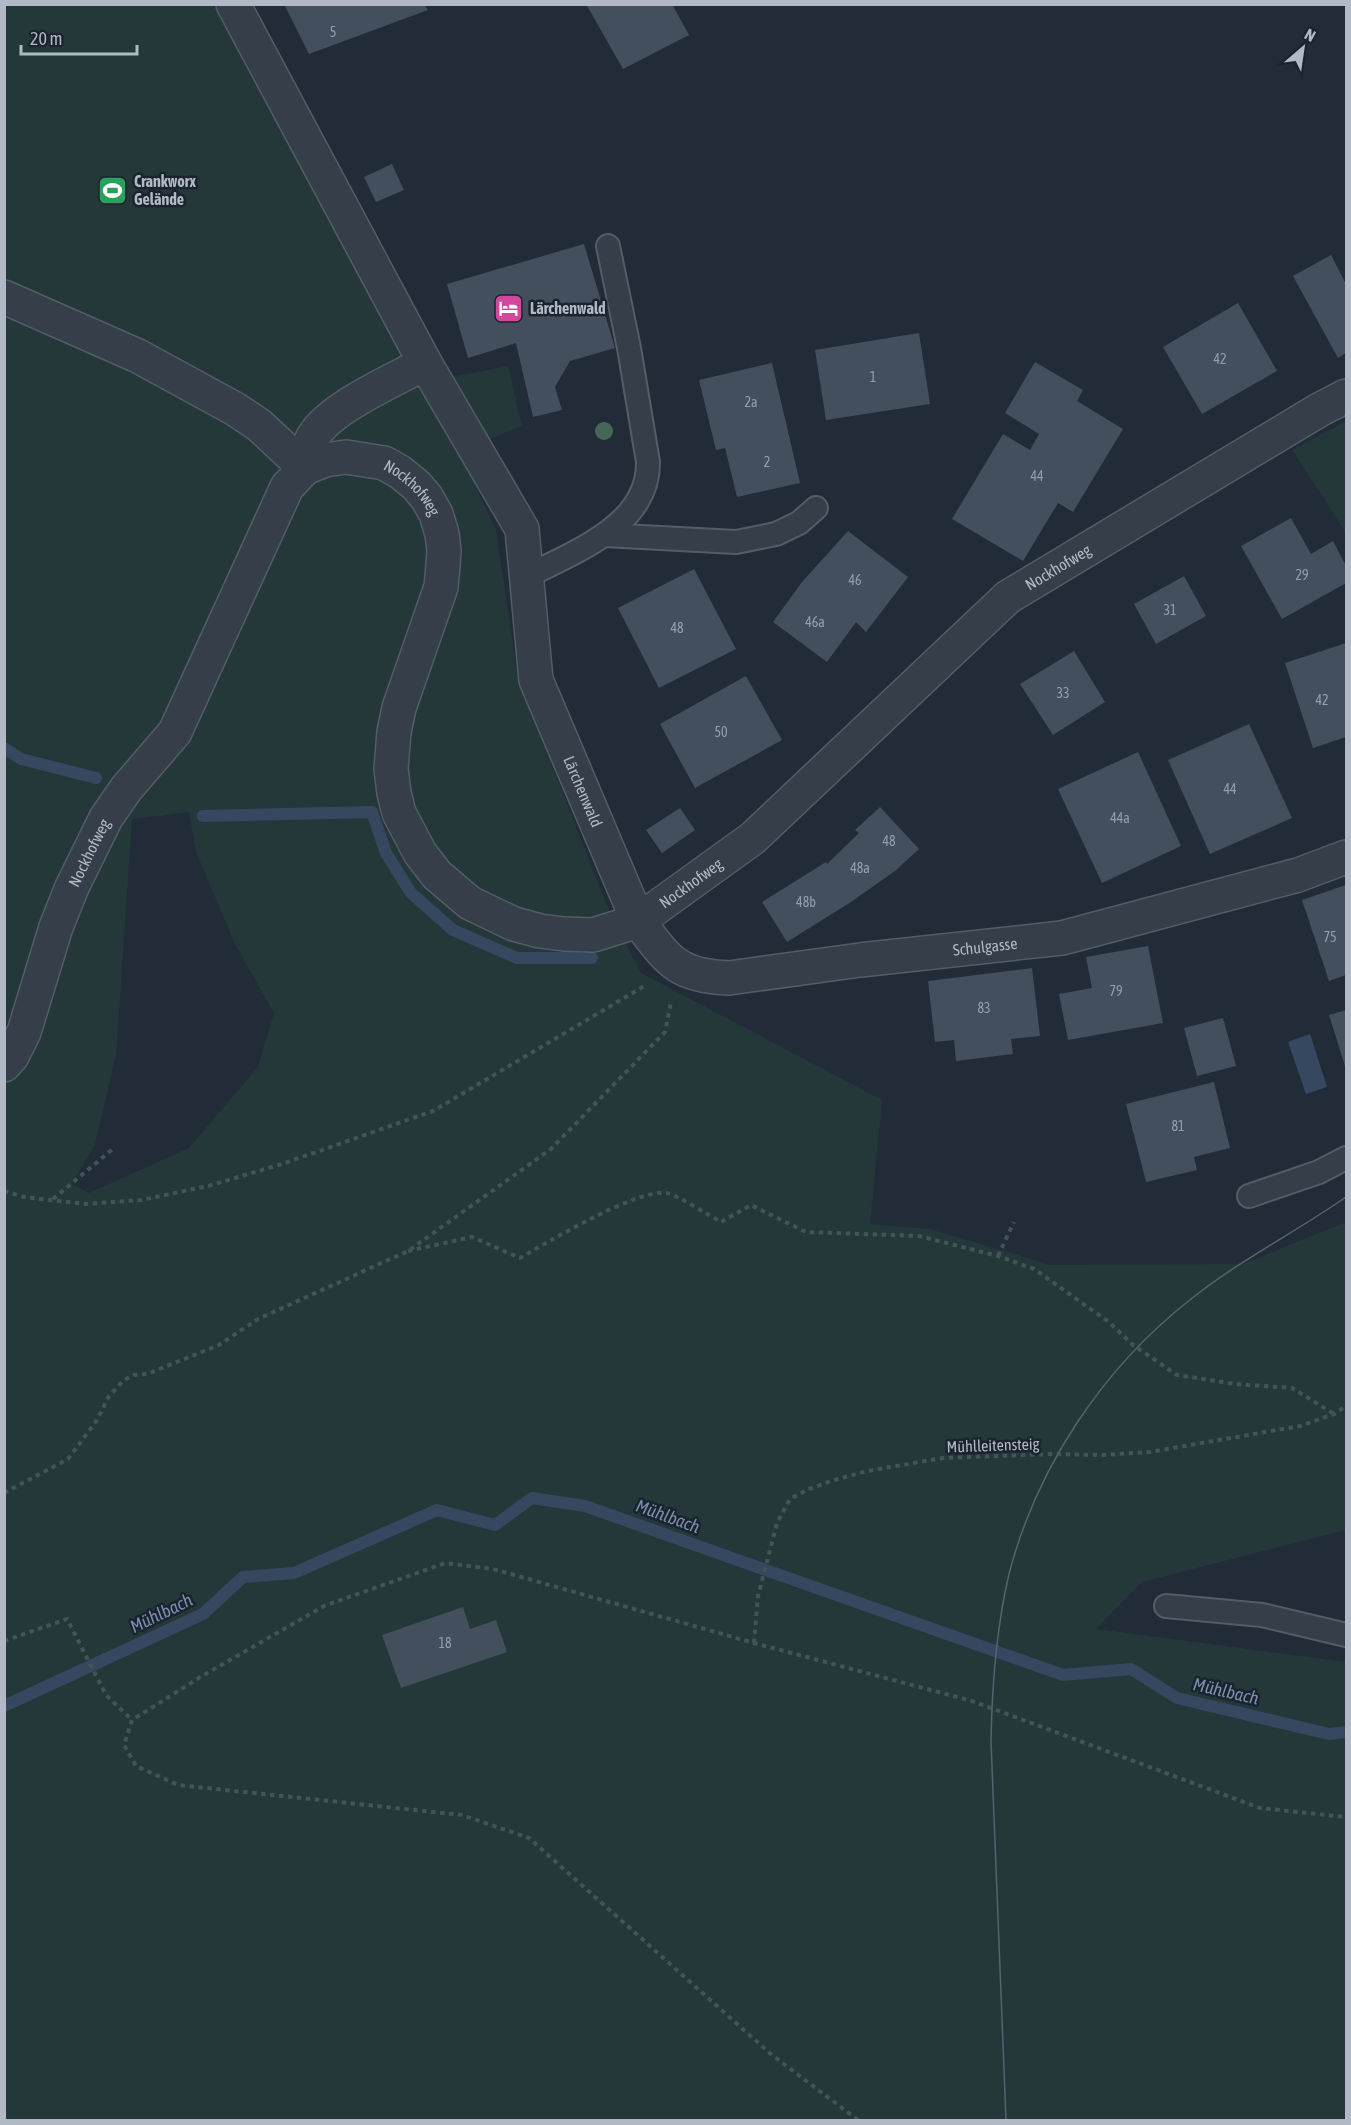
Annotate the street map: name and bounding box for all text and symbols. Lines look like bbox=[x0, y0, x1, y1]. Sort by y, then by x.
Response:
scale bar bbox=[21, 18, 136, 56]
north arrow bbox=[1273, 18, 1333, 78]
house number: 5 bbox=[330, 24, 336, 40]
text: N bbox=[1302, 25, 1319, 45]
text: 20 m bbox=[30, 28, 62, 49]
place label: Crankworx Gelände bbox=[134, 172, 196, 208]
sports icon: Crankworx Gelände bbox=[97, 174, 129, 206]
hotel icon: Lärchenwald bbox=[493, 292, 525, 324]
place label: Lärchenwald bbox=[530, 299, 606, 317]
house number: 42 bbox=[1213, 351, 1227, 367]
house number: 1 bbox=[870, 369, 876, 385]
house number: 2a bbox=[744, 394, 758, 410]
house number: 2 bbox=[764, 454, 770, 470]
street label: Nockhofweg bbox=[381, 456, 444, 519]
house number: 44 bbox=[1030, 468, 1044, 484]
street label: Nockhofweg bbox=[1022, 540, 1095, 594]
house number: 29 bbox=[1295, 567, 1309, 583]
house number: 46 bbox=[848, 572, 862, 588]
house number: 31 bbox=[1163, 602, 1177, 618]
house number: 46a bbox=[805, 614, 825, 630]
house number: 48 bbox=[670, 620, 684, 636]
house number: 33 bbox=[1056, 685, 1070, 701]
house number: 42 bbox=[1315, 692, 1329, 708]
house number: 50 bbox=[714, 724, 728, 740]
street label: Lärchenwald bbox=[560, 753, 606, 830]
house number: 44 bbox=[1223, 781, 1237, 797]
house number: 44a bbox=[1110, 810, 1130, 826]
street label: Nockhofweg bbox=[65, 816, 114, 889]
house number: 48 bbox=[882, 833, 896, 849]
street label: Nockhofweg bbox=[656, 854, 726, 912]
house number: 48a bbox=[850, 860, 870, 876]
house number: 48b bbox=[796, 894, 816, 910]
house number: 75 bbox=[1323, 929, 1337, 945]
street label: Schulgasse bbox=[952, 934, 1018, 959]
house number: 79 bbox=[1109, 983, 1123, 999]
house number: 83 bbox=[977, 1000, 991, 1016]
house number: 81 bbox=[1171, 1118, 1185, 1134]
street label: Mühlleitensteig bbox=[946, 1434, 1040, 1457]
water label: Mühlbach bbox=[633, 1495, 703, 1537]
water label: Mühlbach bbox=[126, 1589, 196, 1637]
house number: 18 bbox=[438, 1635, 452, 1651]
water label: Mühlbach bbox=[1191, 1673, 1261, 1709]

